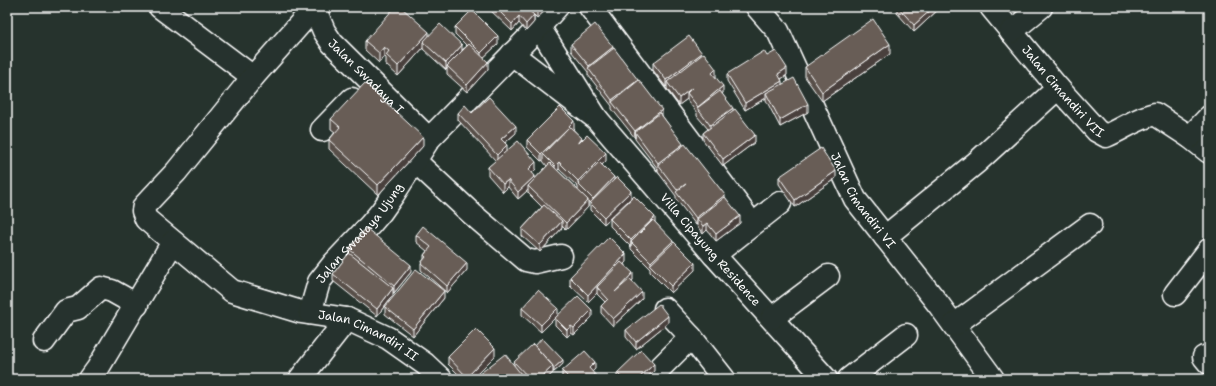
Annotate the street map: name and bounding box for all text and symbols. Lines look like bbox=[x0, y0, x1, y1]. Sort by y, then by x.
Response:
street label: Jalan Swadaya I bbox=[324, 35, 407, 118]
street label: Jalan Cimandiri VII bbox=[1018, 42, 1107, 141]
street label: Jalan Cimandiri VI bbox=[827, 150, 899, 252]
street label: Jalan Swadaya Ujung bbox=[313, 180, 407, 287]
street label: Villa Cipayung Residence bbox=[656, 190, 764, 310]
street label: Jalan Cimandiri II bbox=[317, 307, 422, 365]

